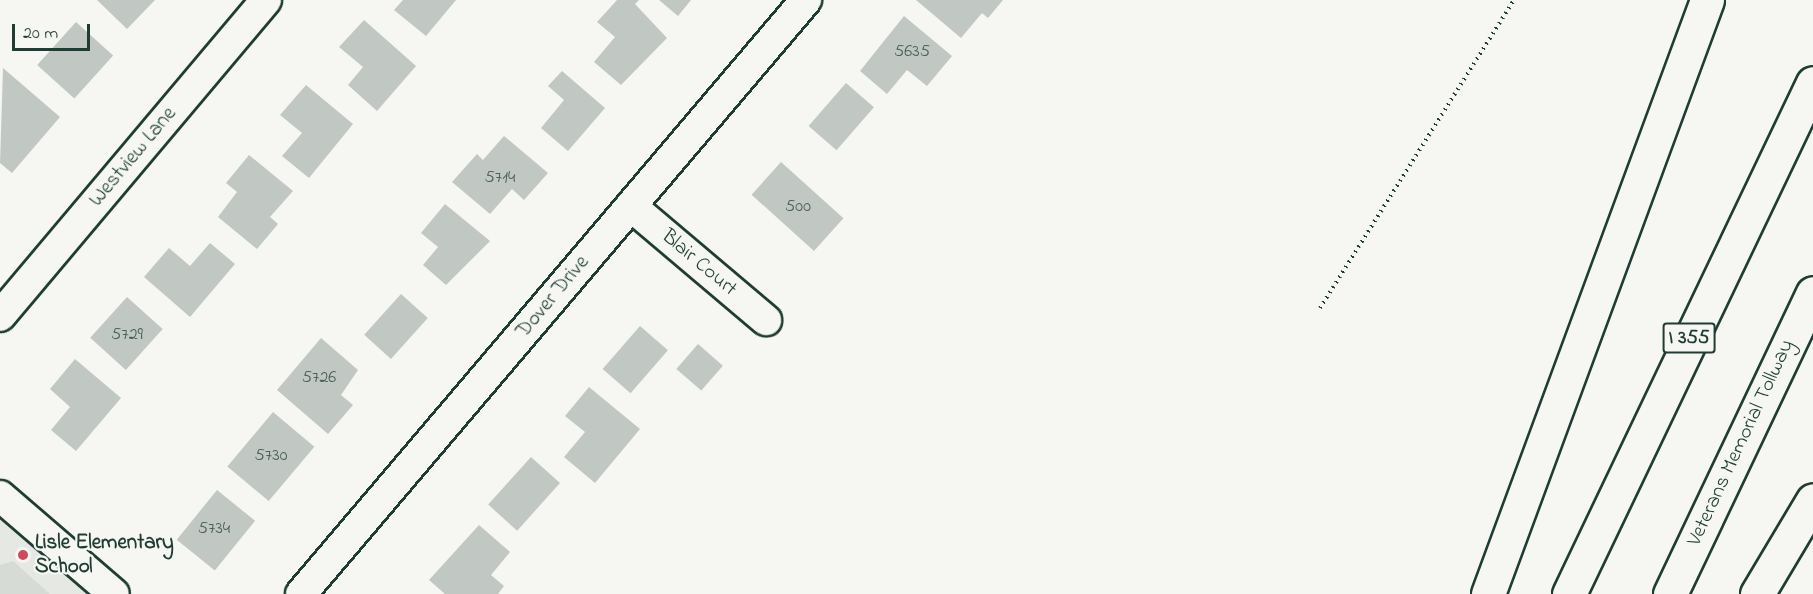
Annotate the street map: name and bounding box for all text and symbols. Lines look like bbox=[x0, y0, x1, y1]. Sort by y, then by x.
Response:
scale bar bbox=[15, 12, 93, 50]
text: 20 m bbox=[23, 21, 58, 47]
house number: 5635 bbox=[894, 41, 930, 63]
street label: Westview Lane bbox=[84, 102, 182, 212]
house number: 5714 bbox=[485, 167, 515, 189]
house number: 500 bbox=[785, 196, 811, 218]
street label: Blair Court bbox=[656, 224, 742, 302]
street label: Dover Drive bbox=[511, 251, 595, 343]
road number: I 355 bbox=[1662, 321, 1716, 355]
house number: 5729 bbox=[111, 324, 143, 346]
street label: Veterans Memorial Tollway bbox=[1682, 336, 1800, 550]
house number: 5726 bbox=[302, 367, 336, 389]
house number: 5730 bbox=[255, 445, 287, 467]
house number: 5734 bbox=[198, 518, 230, 540]
place label: Lisle Elementary School bbox=[35, 530, 174, 580]
marker: Lisle Elementary School bbox=[16, 548, 30, 562]

